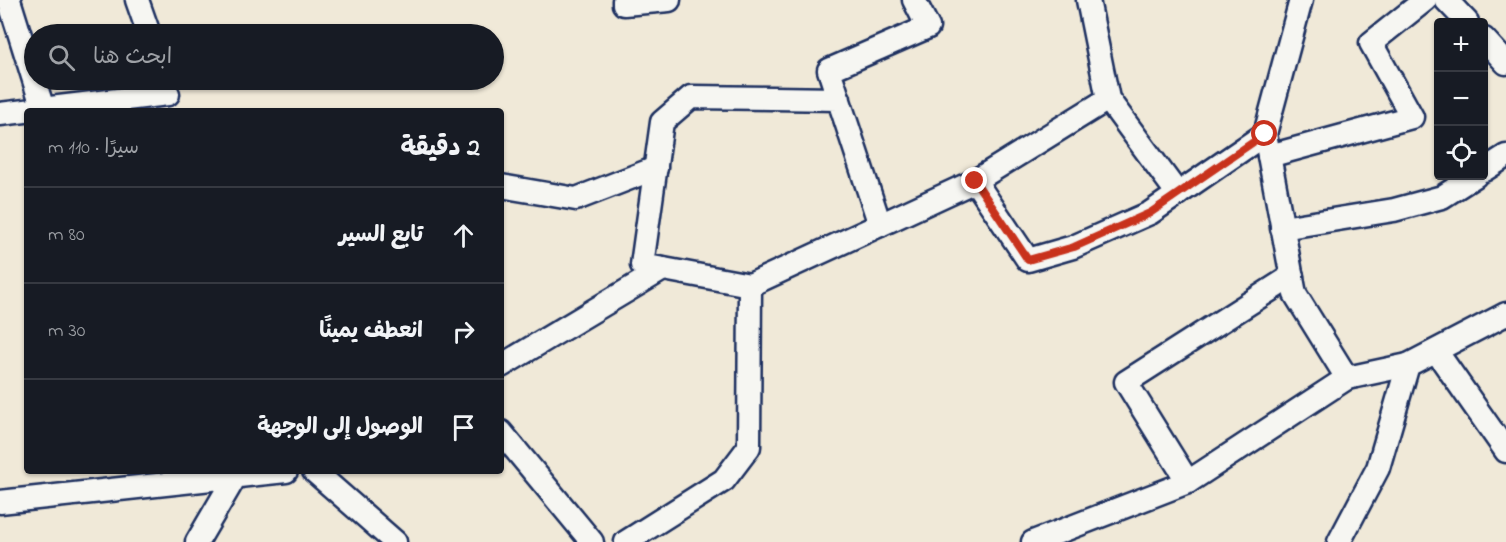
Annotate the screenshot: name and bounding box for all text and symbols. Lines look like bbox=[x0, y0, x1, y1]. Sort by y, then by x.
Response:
map controls bbox=[1434, 18, 1488, 180]
button: + bbox=[1434, 18, 1488, 72]
search box bbox=[24, 24, 504, 90]
icon: search bbox=[45, 41, 78, 74]
text: ابحث هنا bbox=[93, 42, 172, 74]
button: − bbox=[1434, 72, 1488, 126]
route start bbox=[1251, 120, 1277, 146]
button: locate bbox=[1434, 126, 1488, 180]
text: 2 دقيقة bbox=[401, 130, 480, 168]
text: سيرًا · 110 m bbox=[48, 134, 139, 163]
route end bbox=[961, 167, 987, 193]
icon: ahead bbox=[447, 219, 480, 252]
text: تابع السير bbox=[339, 220, 423, 252]
text: 80 m bbox=[48, 221, 85, 250]
icon: right bbox=[447, 315, 480, 348]
text: انعطف يمينًا bbox=[319, 316, 423, 348]
text: 30 m bbox=[48, 317, 85, 346]
icon: arrive bbox=[447, 411, 480, 444]
text: الوصول إلى الوجهة bbox=[257, 412, 423, 444]

